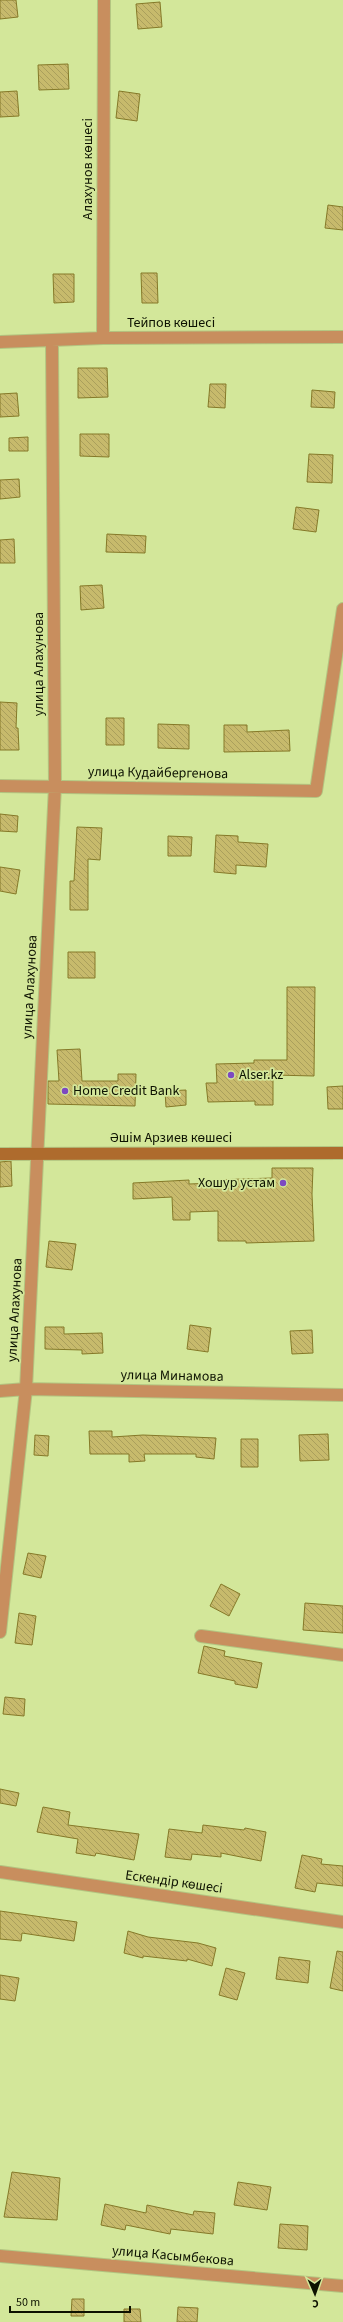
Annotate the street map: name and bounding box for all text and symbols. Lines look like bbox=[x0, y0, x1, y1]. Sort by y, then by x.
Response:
street label: Алахунов көшесі bbox=[78, 118, 98, 220]
street label: Тейпов көшесі bbox=[127, 313, 215, 333]
street label: улица Алахунова bbox=[29, 612, 49, 716]
street label: улица Кудайбергенова bbox=[88, 762, 228, 784]
street label: улица Алахунова bbox=[17, 934, 43, 1040]
place label: Alser.kz bbox=[239, 1065, 283, 1085]
marker: Alser.kz bbox=[226, 1070, 236, 1080]
place label: Home Credit Bank bbox=[73, 1081, 179, 1101]
marker: Home Credit Bank bbox=[60, 1086, 70, 1096]
street label: Әшім Арзиев көшесі bbox=[110, 1128, 232, 1148]
place label: Хошур устам bbox=[198, 1173, 275, 1193]
marker: Хошур устам bbox=[278, 1178, 288, 1188]
street label: улица Алахунова bbox=[2, 1257, 28, 1363]
street label: улица Минамова bbox=[120, 1365, 224, 1387]
street label: Ескендір көшесі bbox=[124, 1865, 224, 1899]
street label: улица Касымбекова bbox=[111, 2241, 235, 2271]
north arrow bbox=[295, 2274, 335, 2314]
scale bar bbox=[10, 2288, 130, 2314]
text: 50 m bbox=[16, 2294, 40, 2311]
text: С bbox=[311, 2296, 319, 2311]

